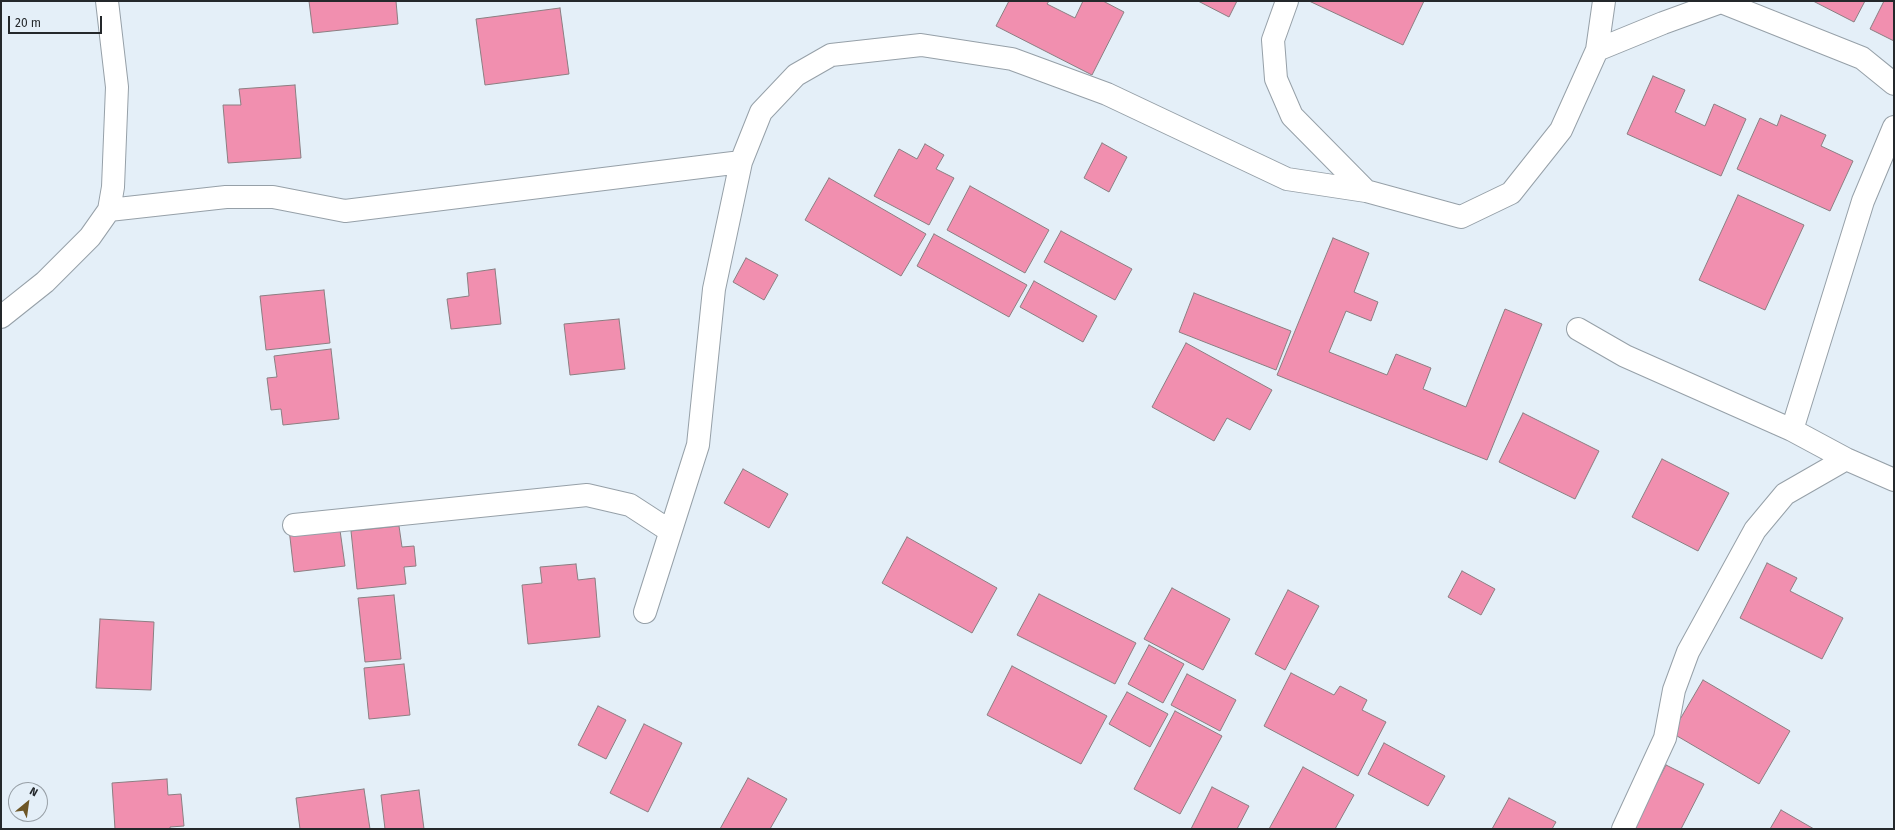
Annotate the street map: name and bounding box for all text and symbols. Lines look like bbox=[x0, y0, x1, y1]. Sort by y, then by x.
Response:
scale bar bbox=[10, 8, 104, 34]
text: 20 m bbox=[15, 16, 41, 30]
north arrow bbox=[8, 782, 48, 822]
text: N bbox=[27, 784, 40, 799]

